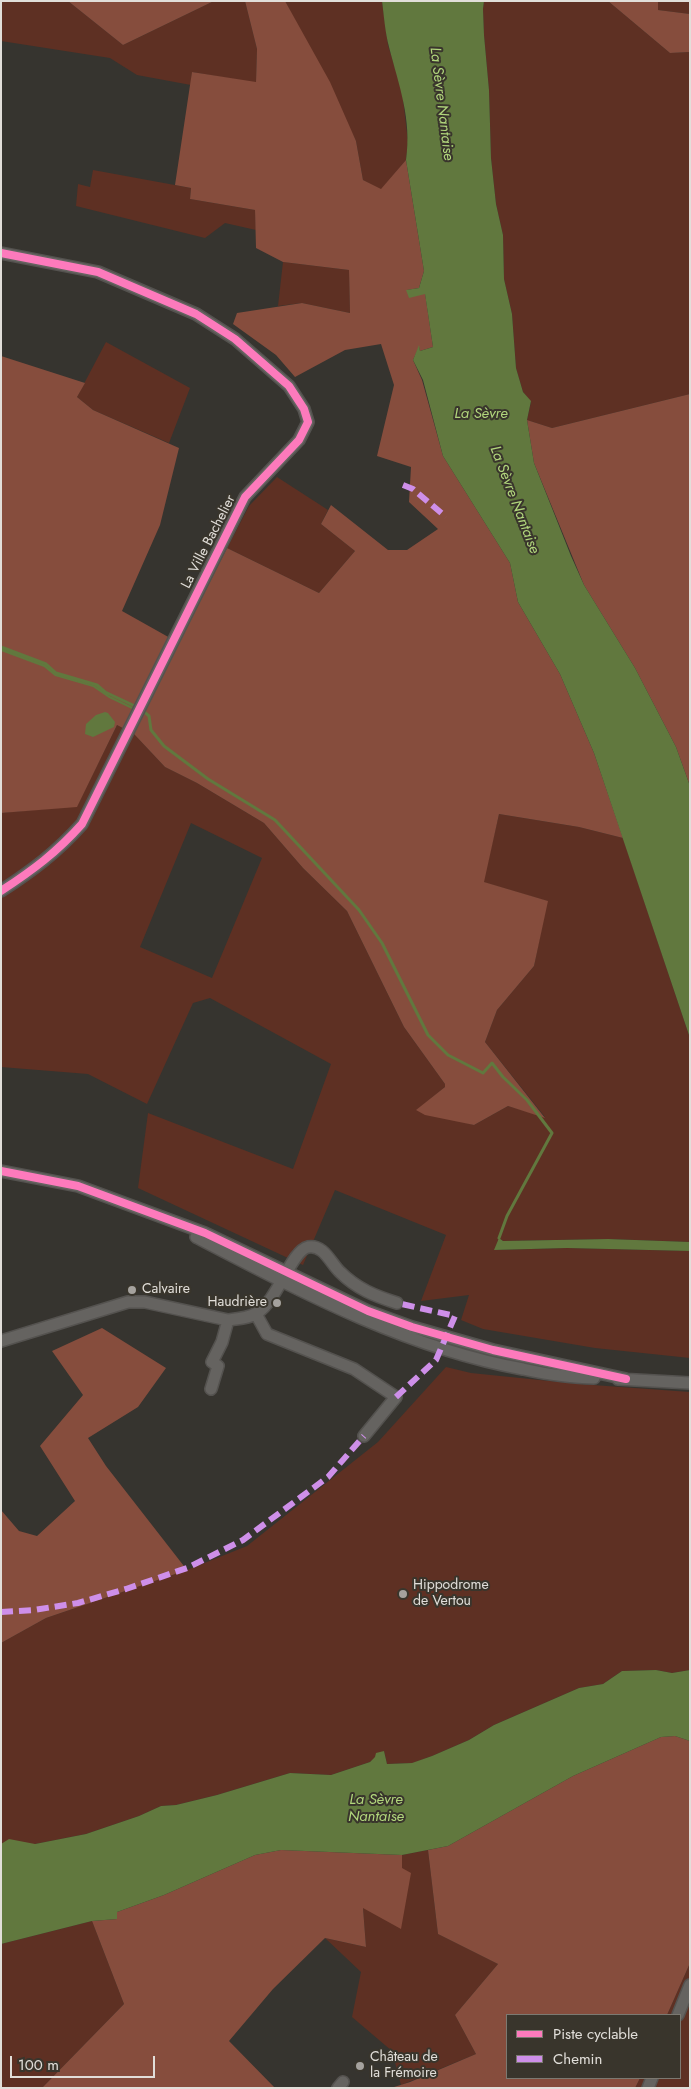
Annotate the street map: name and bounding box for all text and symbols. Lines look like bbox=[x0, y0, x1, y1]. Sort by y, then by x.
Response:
water label: La Sèvre Nantaise bbox=[425, 46, 457, 162]
water label: La Sèvre bbox=[454, 405, 508, 423]
water label: La Sèvre Nantaise bbox=[485, 444, 543, 556]
street label: La Ville Bachelier bbox=[178, 492, 240, 592]
place label: Calvaire bbox=[142, 1282, 190, 1298]
marker: Calvaire bbox=[126, 1284, 138, 1296]
place label: Haudrière bbox=[207, 1295, 267, 1311]
marker: Haudrière bbox=[271, 1297, 283, 1309]
place label: Hippodrome de Vertou bbox=[413, 1578, 489, 1610]
marker: Hippodrome de Vertou bbox=[397, 1588, 409, 1600]
water label: La Sèvre Nantaise bbox=[348, 1791, 404, 1826]
legend bbox=[506, 2014, 681, 2079]
text: Piste cyclable bbox=[553, 2023, 638, 2045]
scale bar bbox=[12, 2046, 158, 2078]
text: Chemin bbox=[553, 2048, 602, 2070]
place label: Château de la Frémoire bbox=[370, 2050, 438, 2082]
text: 100 m bbox=[18, 2054, 59, 2076]
marker: Château de la Frémoire bbox=[354, 2060, 366, 2072]

